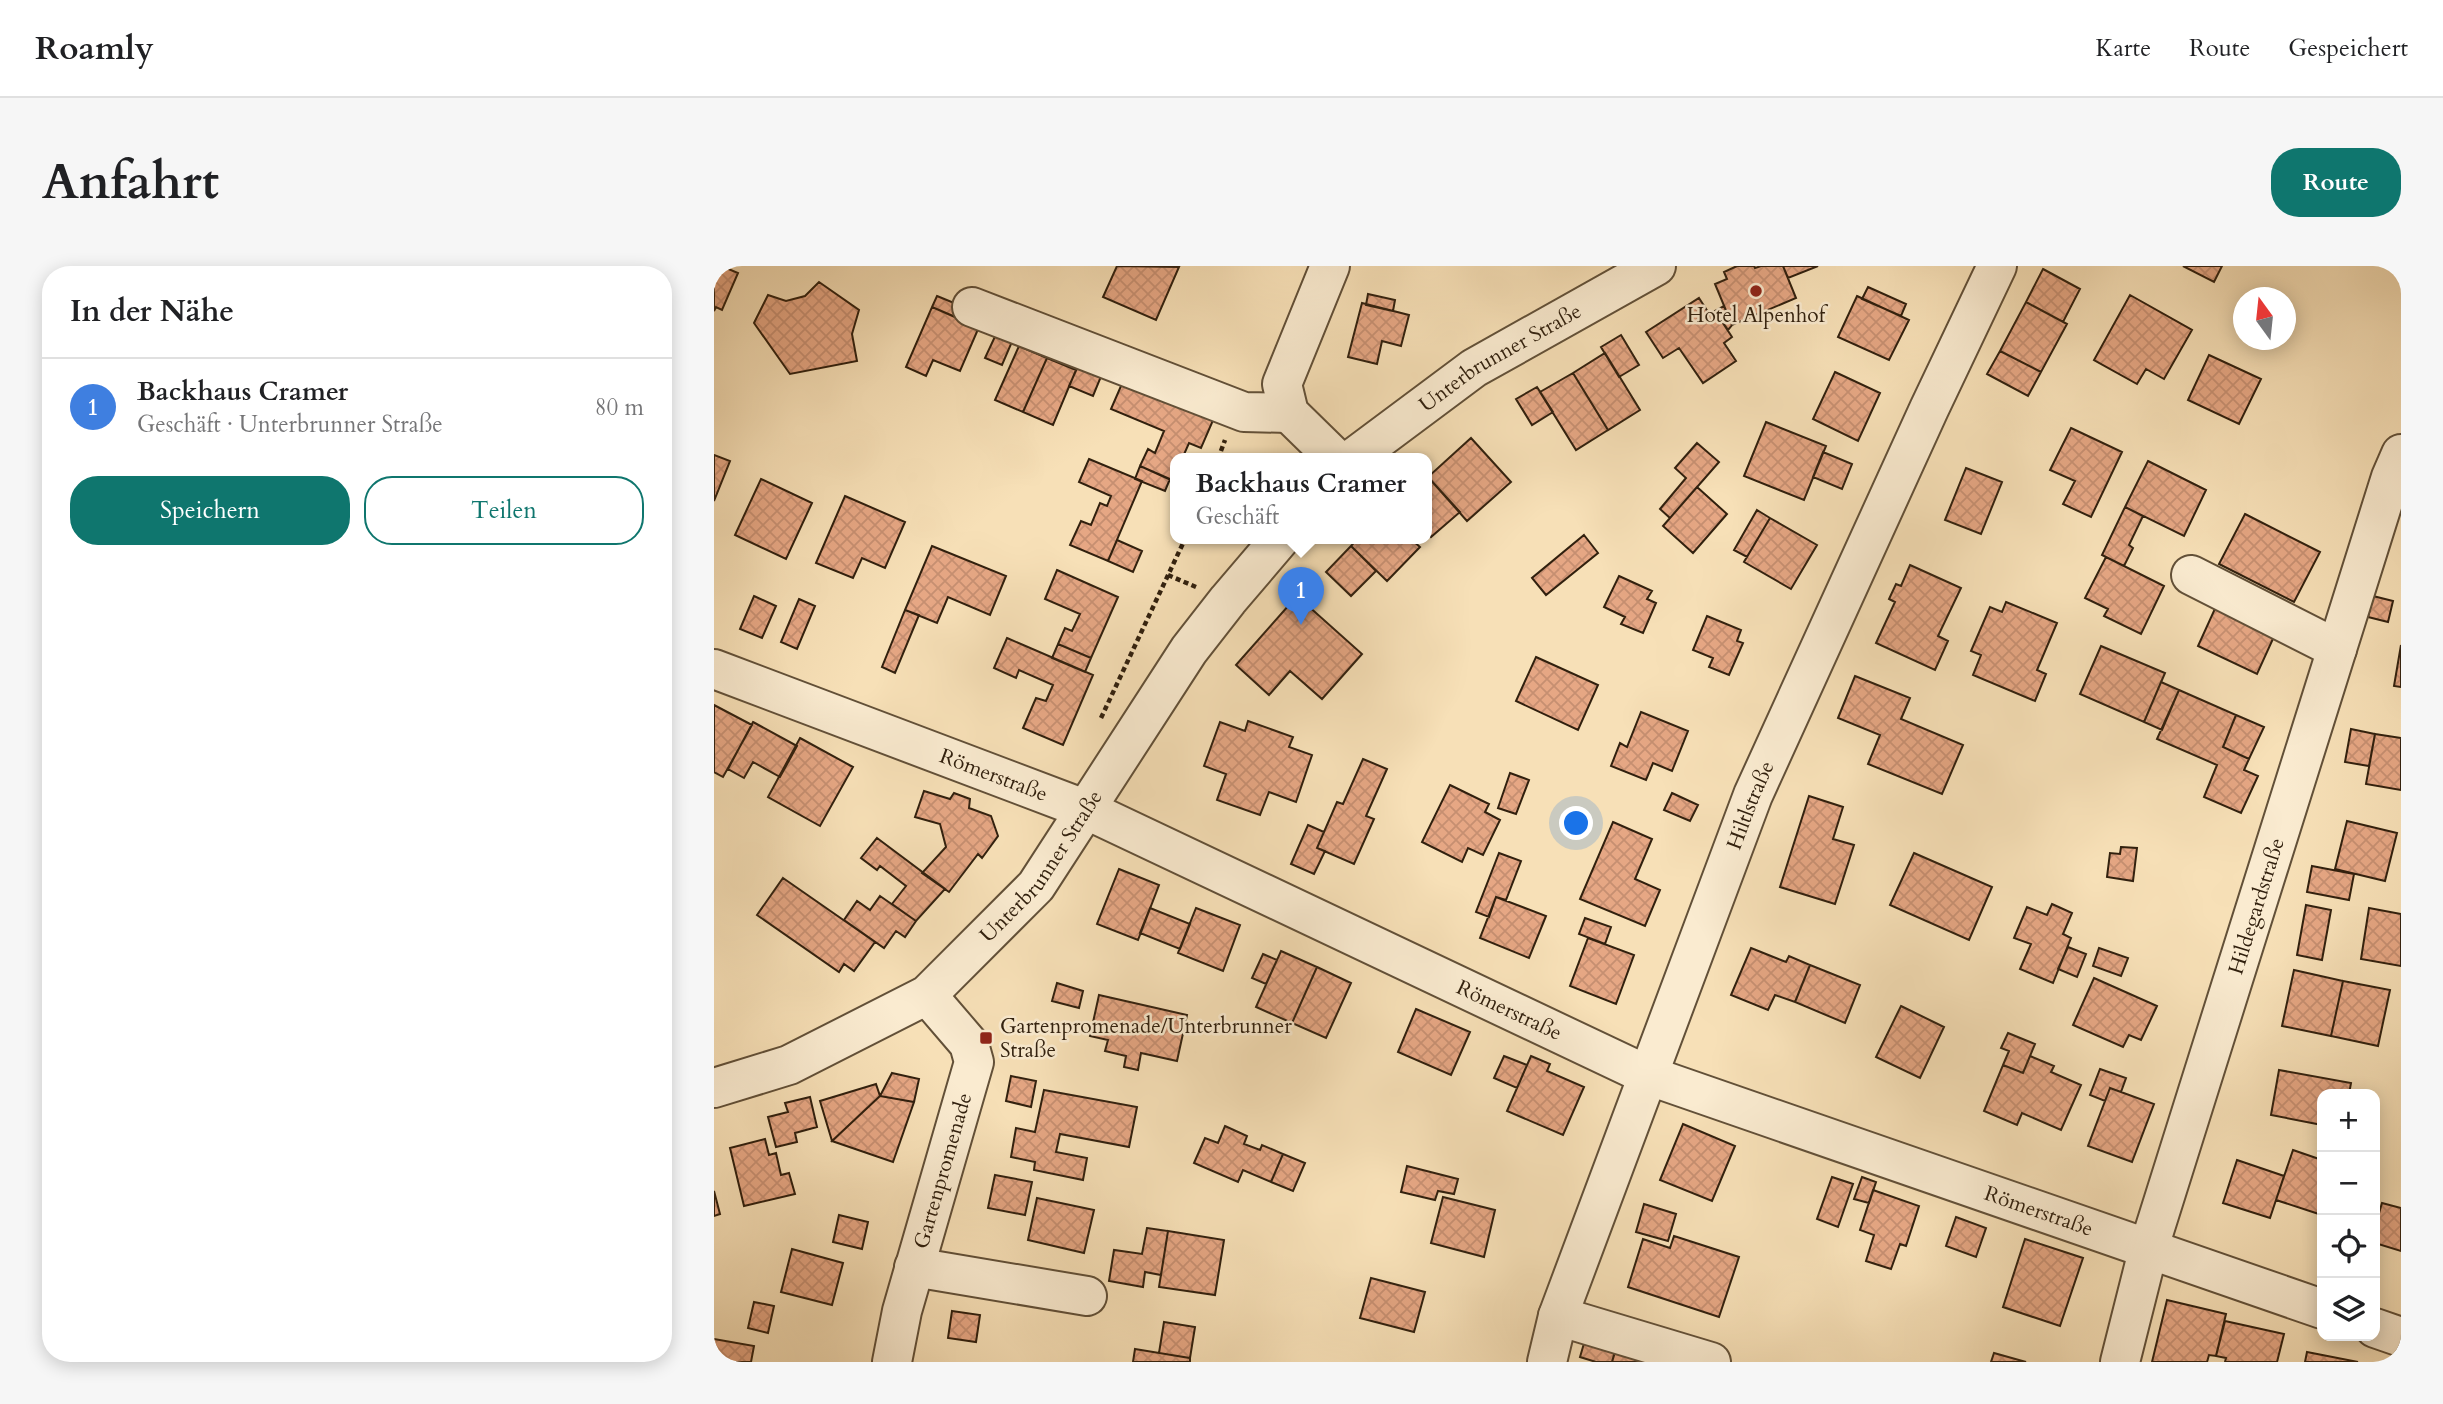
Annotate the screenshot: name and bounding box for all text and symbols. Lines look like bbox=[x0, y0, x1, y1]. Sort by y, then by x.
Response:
text: Roamly bbox=[35, 26, 154, 71]
text: Karte bbox=[2096, 32, 2151, 65]
text: Route bbox=[2189, 32, 2250, 65]
text: Gespeichert bbox=[2288, 32, 2408, 65]
button: Route bbox=[2271, 148, 2401, 217]
text: Anfahrt bbox=[42, 149, 219, 216]
marker: Hotel Alpenhof bbox=[1748, 283, 1764, 299]
north arrow bbox=[2233, 287, 2296, 350]
text: In der Nähe bbox=[70, 291, 234, 332]
street label: Unterbrunner Straße bbox=[1413, 297, 1587, 419]
place label: Hotel Alpenhof bbox=[1687, 301, 1829, 330]
text: Backhaus Cramer bbox=[137, 374, 348, 409]
text: 1 bbox=[87, 392, 99, 423]
text: 80 m bbox=[595, 392, 644, 423]
text: Geschäft · Unterbrunner Straße bbox=[137, 409, 443, 440]
popup bbox=[1170, 453, 1432, 544]
text: Backhaus Cramer bbox=[1195, 466, 1407, 501]
button: Speichern bbox=[70, 476, 350, 545]
button: Teilen bbox=[364, 476, 644, 545]
text: Geschäft bbox=[1195, 501, 1279, 532]
pin: 1 bbox=[1278, 567, 1324, 625]
street label: Römerstraße bbox=[935, 742, 1052, 809]
street label: Hiltlstraße bbox=[1720, 756, 1782, 854]
street label: Unterbrunner Straße bbox=[973, 785, 1109, 949]
your location bbox=[1559, 806, 1593, 840]
street label: Hildegardstraße bbox=[2222, 834, 2292, 978]
street label: Römerstraße bbox=[1452, 973, 1567, 1048]
place label: Gartenpromenade/Unterbrunner Straße bbox=[1000, 1012, 1292, 1065]
marker: Gartenpromenade/Unterbrunner Straße bbox=[978, 1030, 994, 1046]
map controls bbox=[2317, 1089, 2380, 1341]
button: + bbox=[2317, 1089, 2380, 1152]
street label: Gartenpromenade bbox=[907, 1090, 979, 1252]
button: − bbox=[2317, 1152, 2380, 1215]
street label: Römerstraße bbox=[1980, 1179, 2097, 1244]
button: locate bbox=[2317, 1215, 2380, 1278]
button: layers bbox=[2317, 1278, 2380, 1341]

